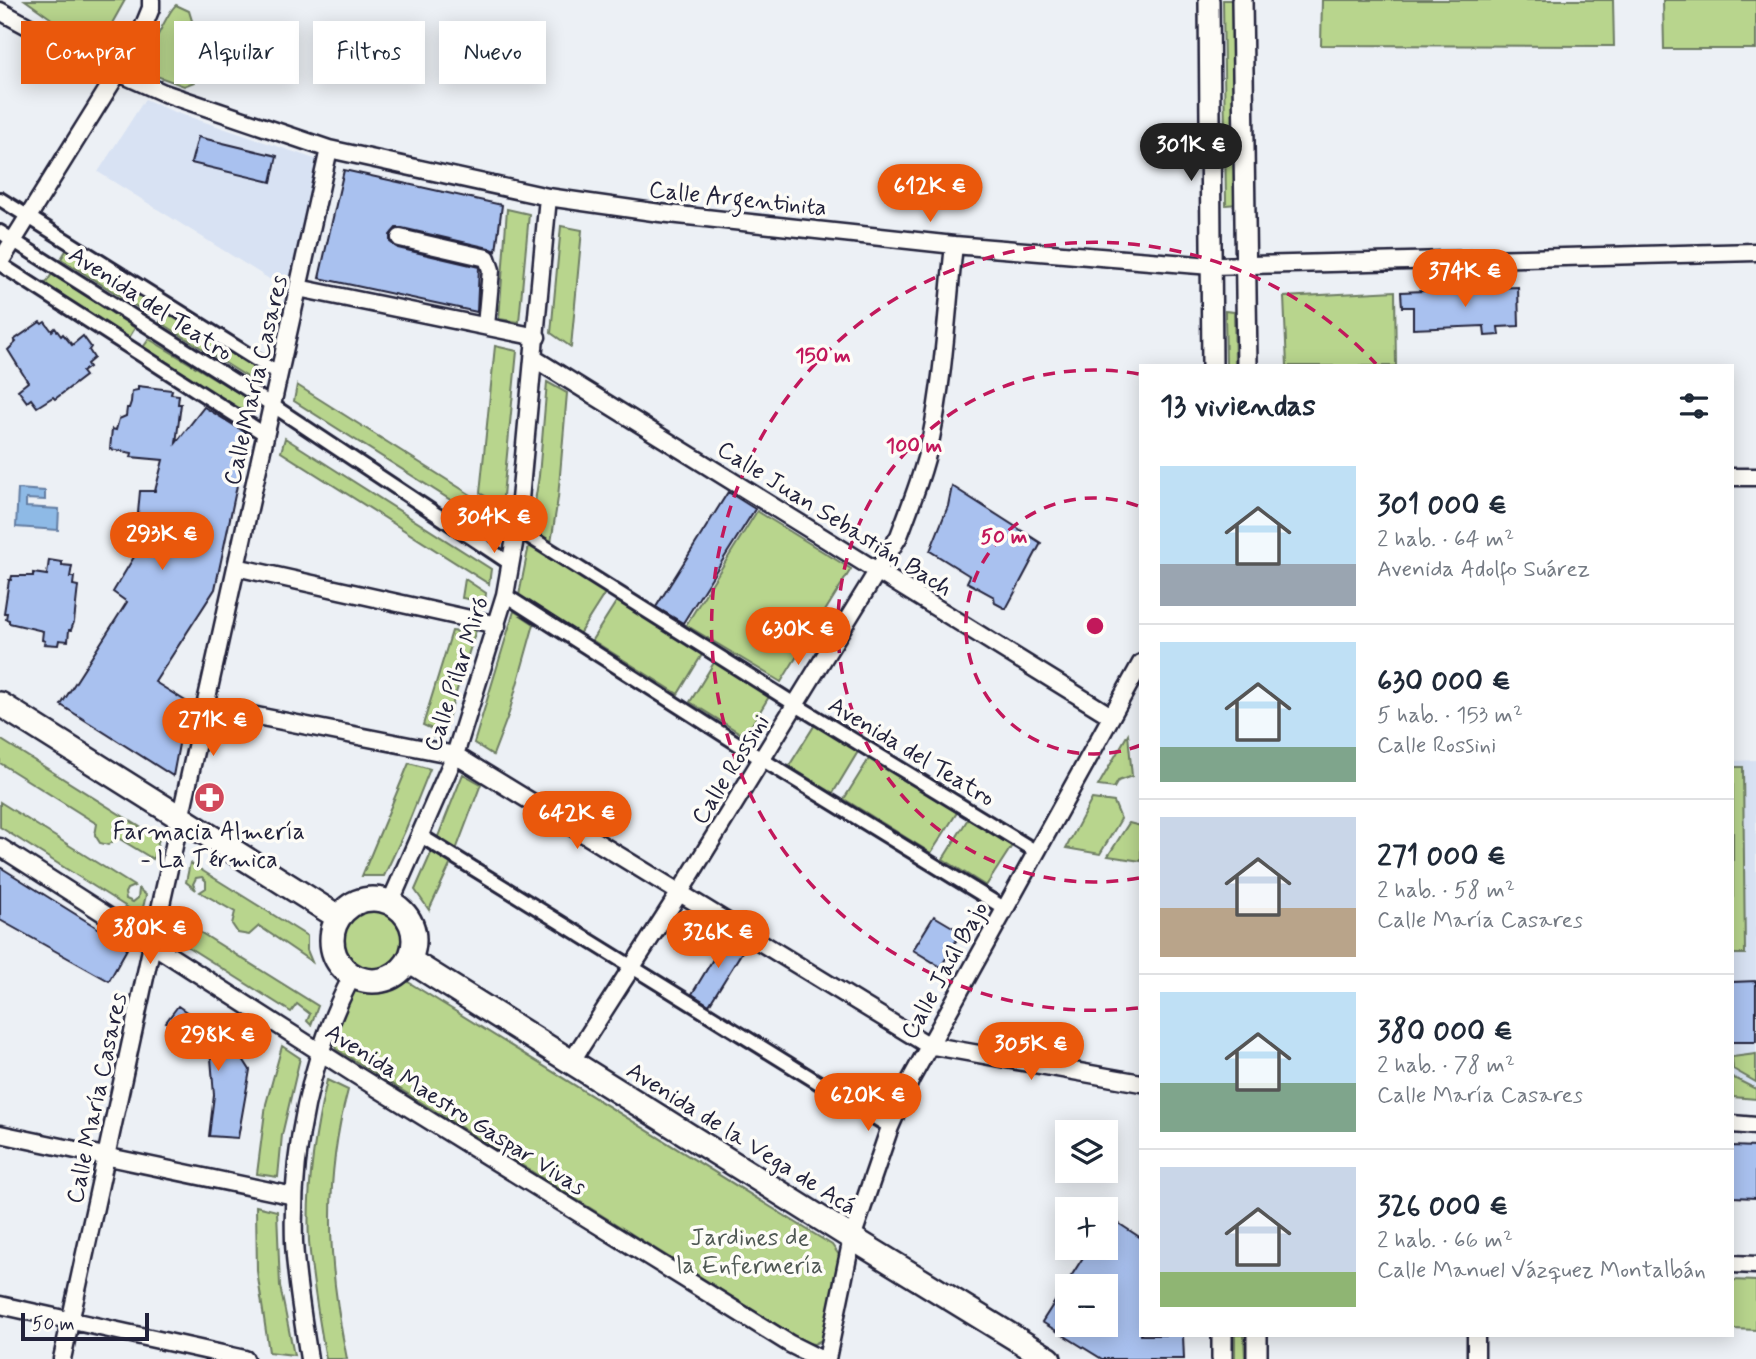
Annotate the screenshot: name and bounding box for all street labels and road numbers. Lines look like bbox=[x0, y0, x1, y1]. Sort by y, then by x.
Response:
street label: Calle Argentinita bbox=[647, 175, 828, 227]
street label: Avenida del Teatro bbox=[62, 240, 238, 369]
street label: Calle María Casares bbox=[217, 272, 296, 489]
street label: Calle Juan Sebastián Bach bbox=[711, 434, 958, 604]
street label: Calle Pilar Miró bbox=[418, 593, 497, 756]
street label: Avenida del Teatro bbox=[822, 690, 1000, 814]
street label: Calle Rossini bbox=[685, 709, 777, 831]
street label: Calle Jaúl Bajo bbox=[895, 896, 996, 1045]
street label: Calle María Casares bbox=[60, 990, 135, 1207]
street label: Avenida Maestro Gaspar Vivas bbox=[319, 1017, 592, 1204]
street label: Avenida de la Vega de Acá bbox=[620, 1056, 862, 1223]

